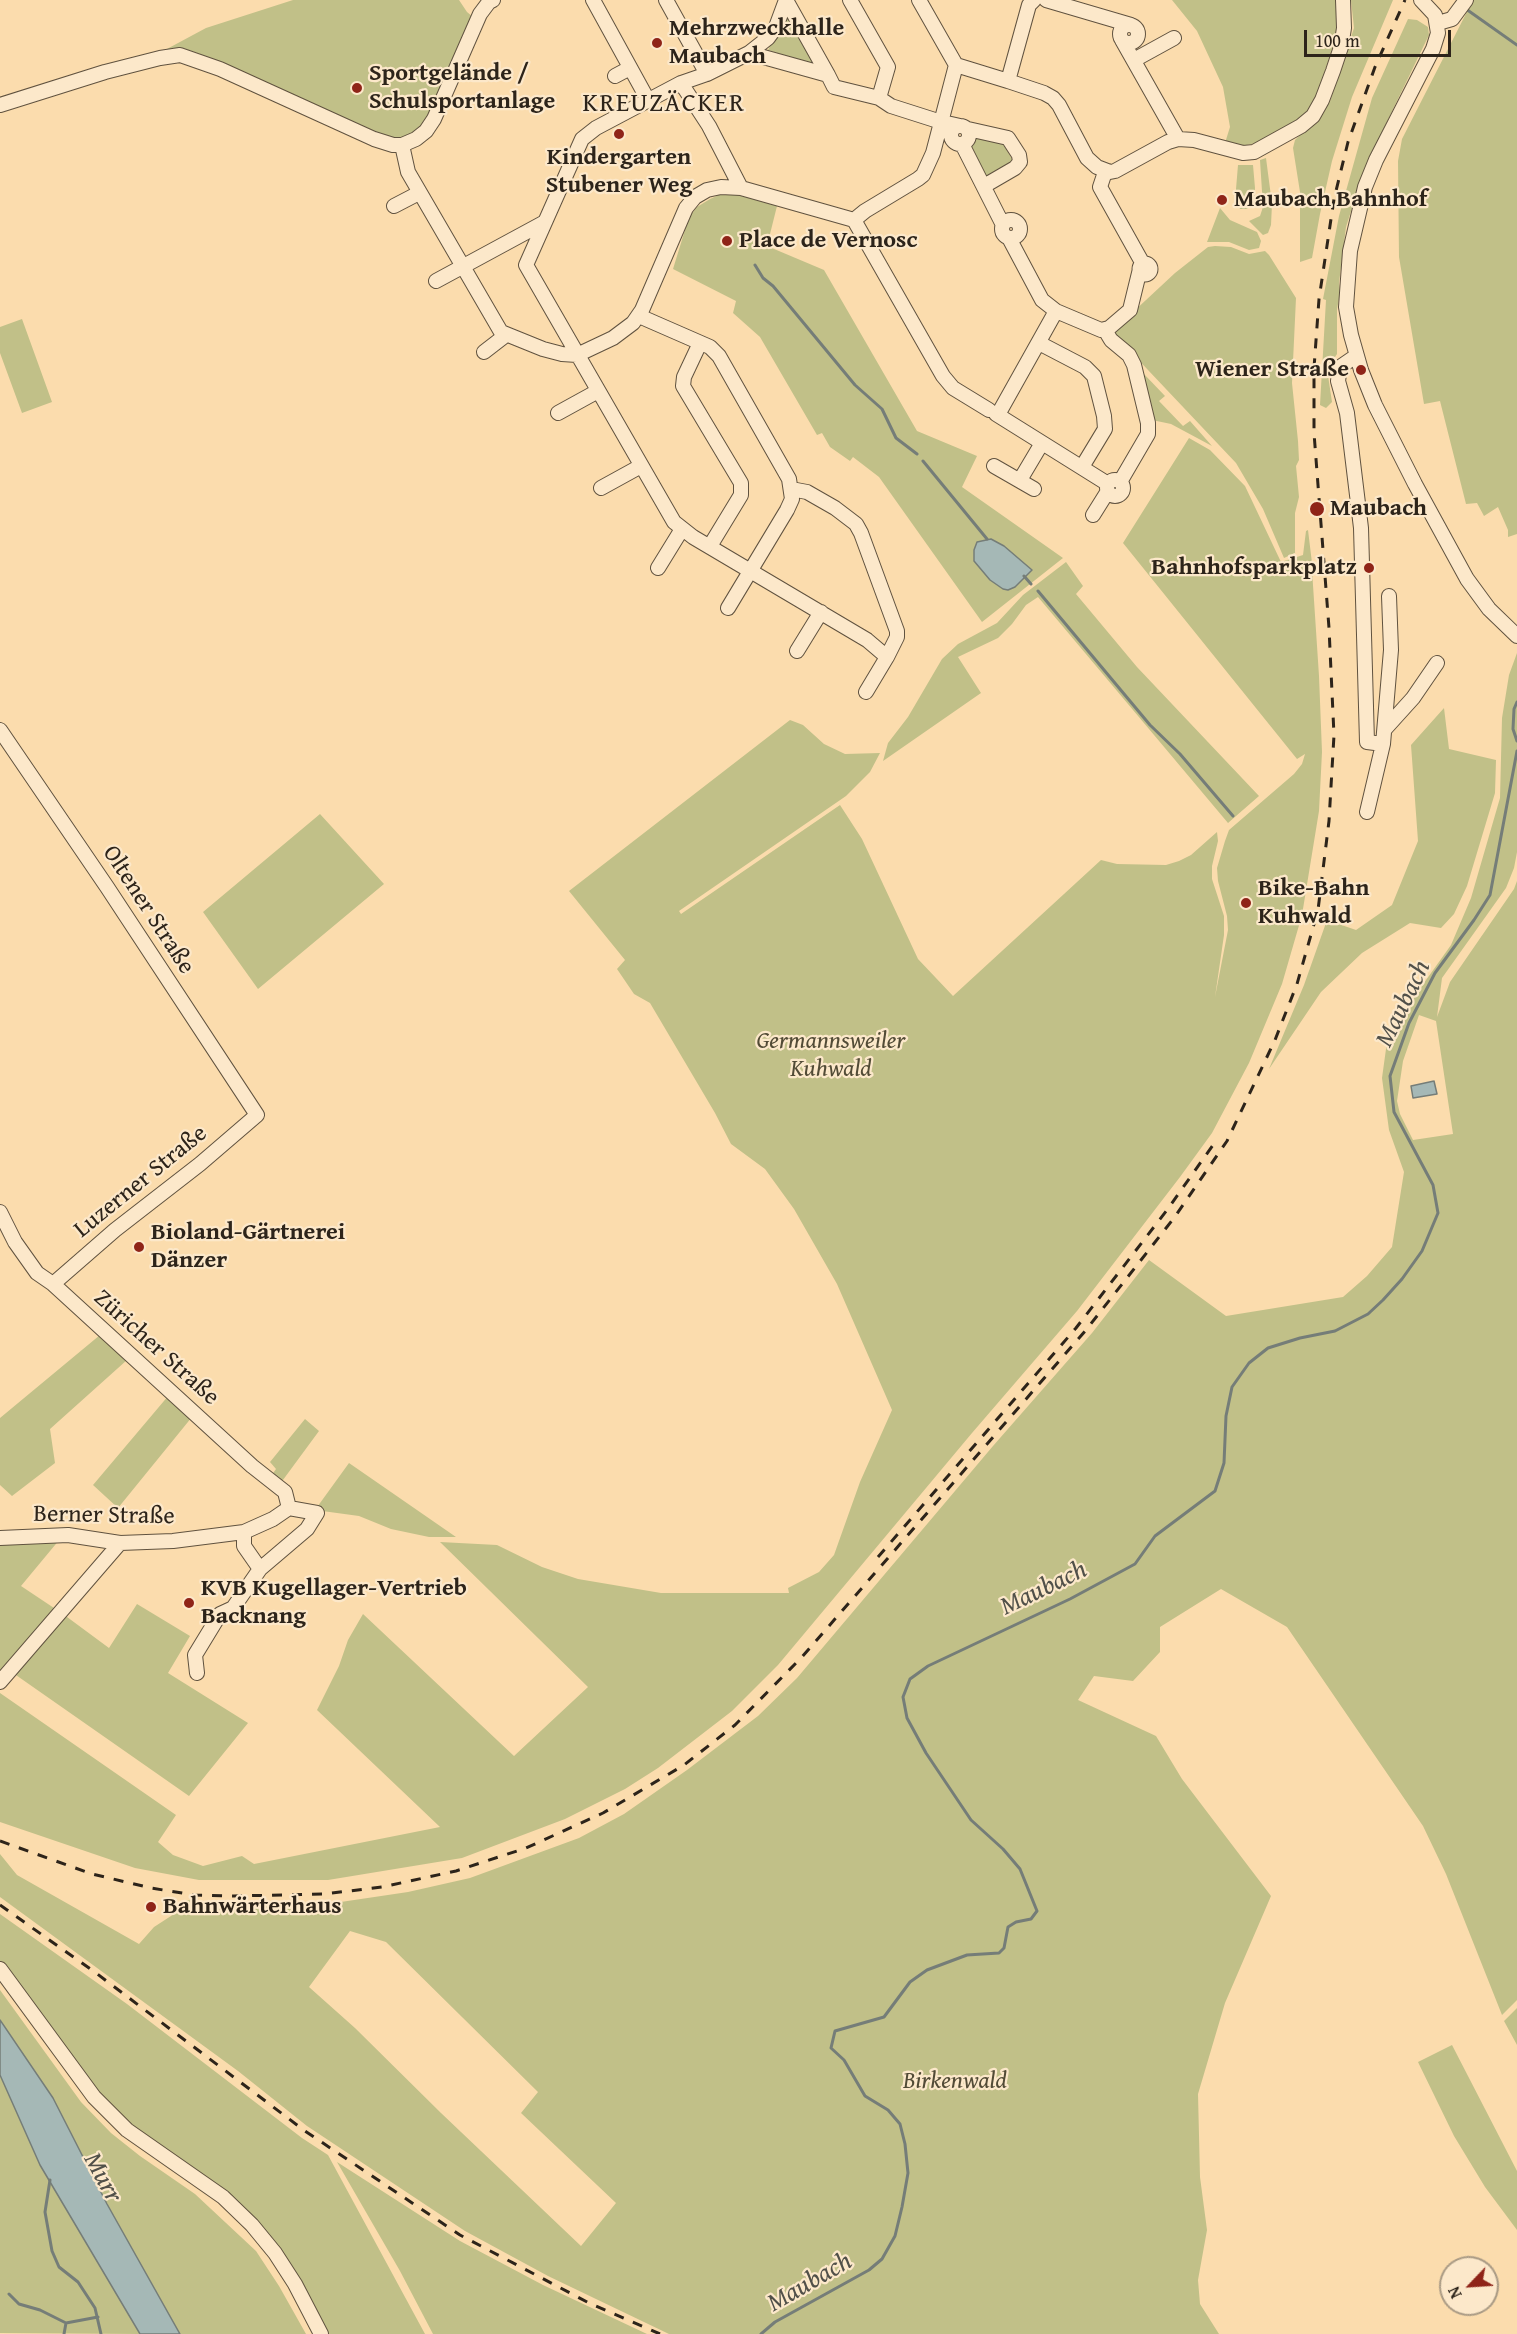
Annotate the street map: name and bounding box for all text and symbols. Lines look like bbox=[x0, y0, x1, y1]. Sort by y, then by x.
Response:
place label: Mehrzweckhalle Maubach bbox=[669, 15, 844, 71]
scale bar bbox=[1307, 18, 1454, 56]
text: 100 m bbox=[1315, 27, 1360, 54]
marker: Mehrzweckhalle Maubach bbox=[650, 36, 664, 50]
place label: Sportgelände / Schulsportanlage bbox=[369, 60, 555, 116]
marker: Sportgelände / Schulsportanlage bbox=[350, 81, 364, 95]
district label: KREUZÄCKER bbox=[583, 88, 745, 120]
marker: Kindergarten Stubener Weg bbox=[612, 127, 626, 141]
place label: Kindergarten Stubener Weg bbox=[546, 144, 692, 200]
place label: Maubach Bahnhof bbox=[1234, 186, 1427, 214]
marker: Maubach Bahnhof bbox=[1215, 193, 1229, 207]
place label: Place de Vernosc bbox=[739, 227, 918, 255]
marker: Place de Vernosc bbox=[720, 234, 734, 248]
place label: Wiener Straße bbox=[1195, 356, 1349, 384]
marker: Wiener Straße bbox=[1354, 363, 1368, 377]
place label: Maubach bbox=[1330, 495, 1427, 523]
marker: Maubach bbox=[1308, 500, 1326, 518]
place label: Bahnhofsparkplatz bbox=[1151, 554, 1357, 582]
marker: Bahnhofsparkplatz bbox=[1362, 561, 1376, 575]
street label: Oltener Straße bbox=[96, 840, 200, 980]
place label: Bike-Bahn Kuhwald bbox=[1258, 875, 1369, 931]
marker: Bike-Bahn Kuhwald bbox=[1239, 896, 1253, 910]
water label: Maubach bbox=[1370, 956, 1438, 1052]
park label: Germannsweiler Kuhwald bbox=[757, 1028, 905, 1084]
street label: Luzerner Straße bbox=[69, 1120, 213, 1244]
place label: Bioland-Gärtnerei Dänzer bbox=[151, 1219, 345, 1275]
marker: Bioland-Gärtnerei Dänzer bbox=[132, 1240, 146, 1254]
street label: Züricher Straße bbox=[87, 1284, 225, 1412]
street label: Berner Straße bbox=[33, 1500, 175, 1532]
water label: Maubach bbox=[996, 1555, 1092, 1623]
place label: KVB Kugellager-Vertrieb Backnang bbox=[201, 1575, 467, 1631]
marker: KVB Kugellager-Vertrieb Backnang bbox=[182, 1596, 196, 1610]
place label: Bahnwärterhaus bbox=[163, 1893, 342, 1921]
marker: Bahnwärterhaus bbox=[144, 1900, 158, 1914]
park label: Birkenwald bbox=[903, 2068, 1007, 2096]
water label: Murr bbox=[76, 2148, 128, 2208]
water label: Maubach bbox=[762, 2246, 858, 2320]
north arrow bbox=[1439, 2256, 1499, 2316]
text: N bbox=[1441, 2283, 1468, 2303]

